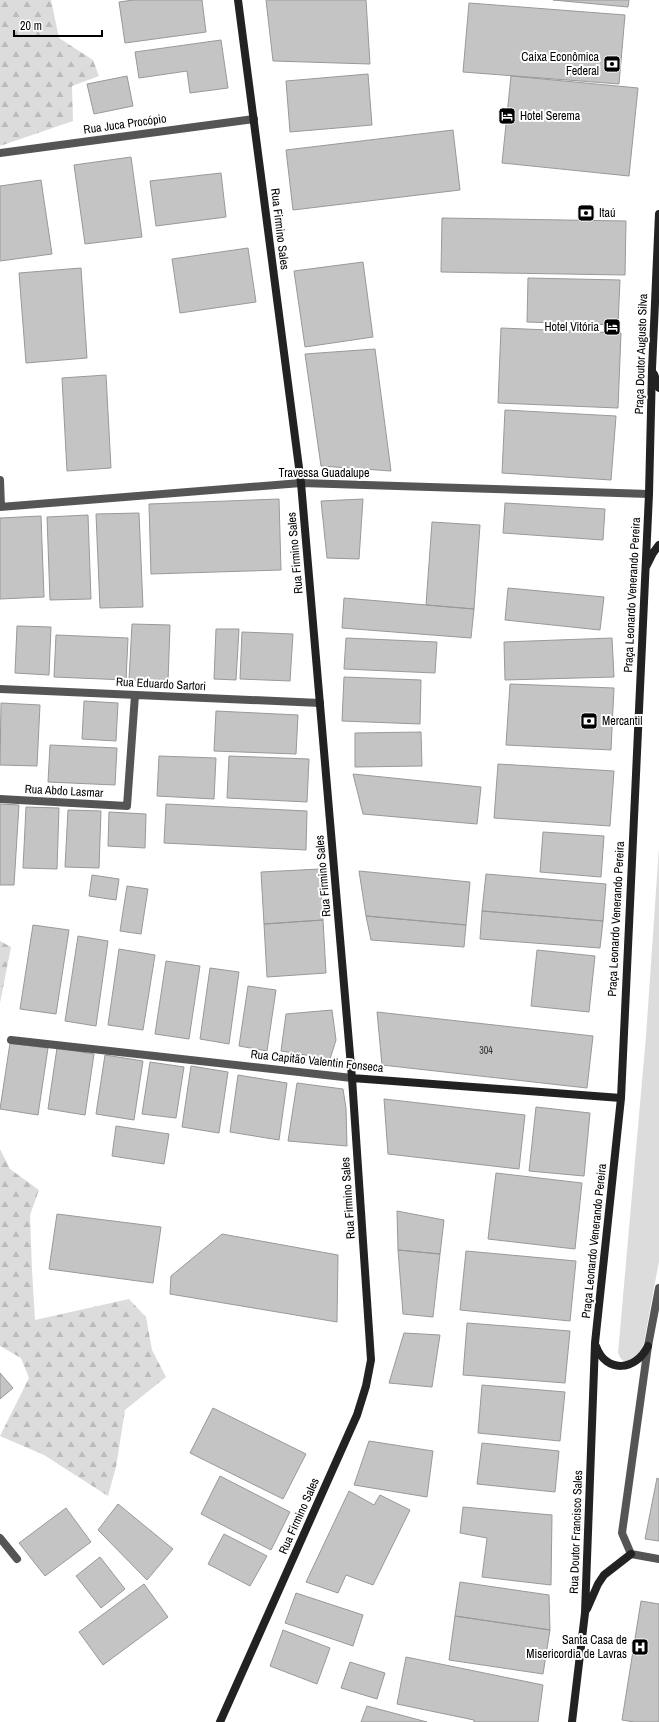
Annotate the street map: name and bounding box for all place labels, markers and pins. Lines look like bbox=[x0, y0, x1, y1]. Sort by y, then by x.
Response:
place label: Caixa Econômica Federal bbox=[521, 49, 600, 79]
bank icon: Caixa Econômica Federal bbox=[602, 54, 622, 74]
hotel icon: Hotel Serema bbox=[497, 106, 517, 126]
place label: Hotel Serema bbox=[520, 108, 581, 124]
bank icon: Itaú bbox=[576, 203, 596, 223]
place label: Itaú bbox=[599, 205, 615, 221]
hotel icon: Hotel Vitória bbox=[602, 317, 622, 337]
place label: Hotel Vitória bbox=[544, 319, 600, 335]
bank icon: Mercantil bbox=[579, 711, 599, 731]
place label: Mercantil bbox=[602, 713, 642, 729]
place label: Santa Casa de Misericordia de Lavras bbox=[526, 1632, 627, 1662]
hospital icon: Santa Casa de Misericordia de Lavras bbox=[630, 1637, 650, 1657]

